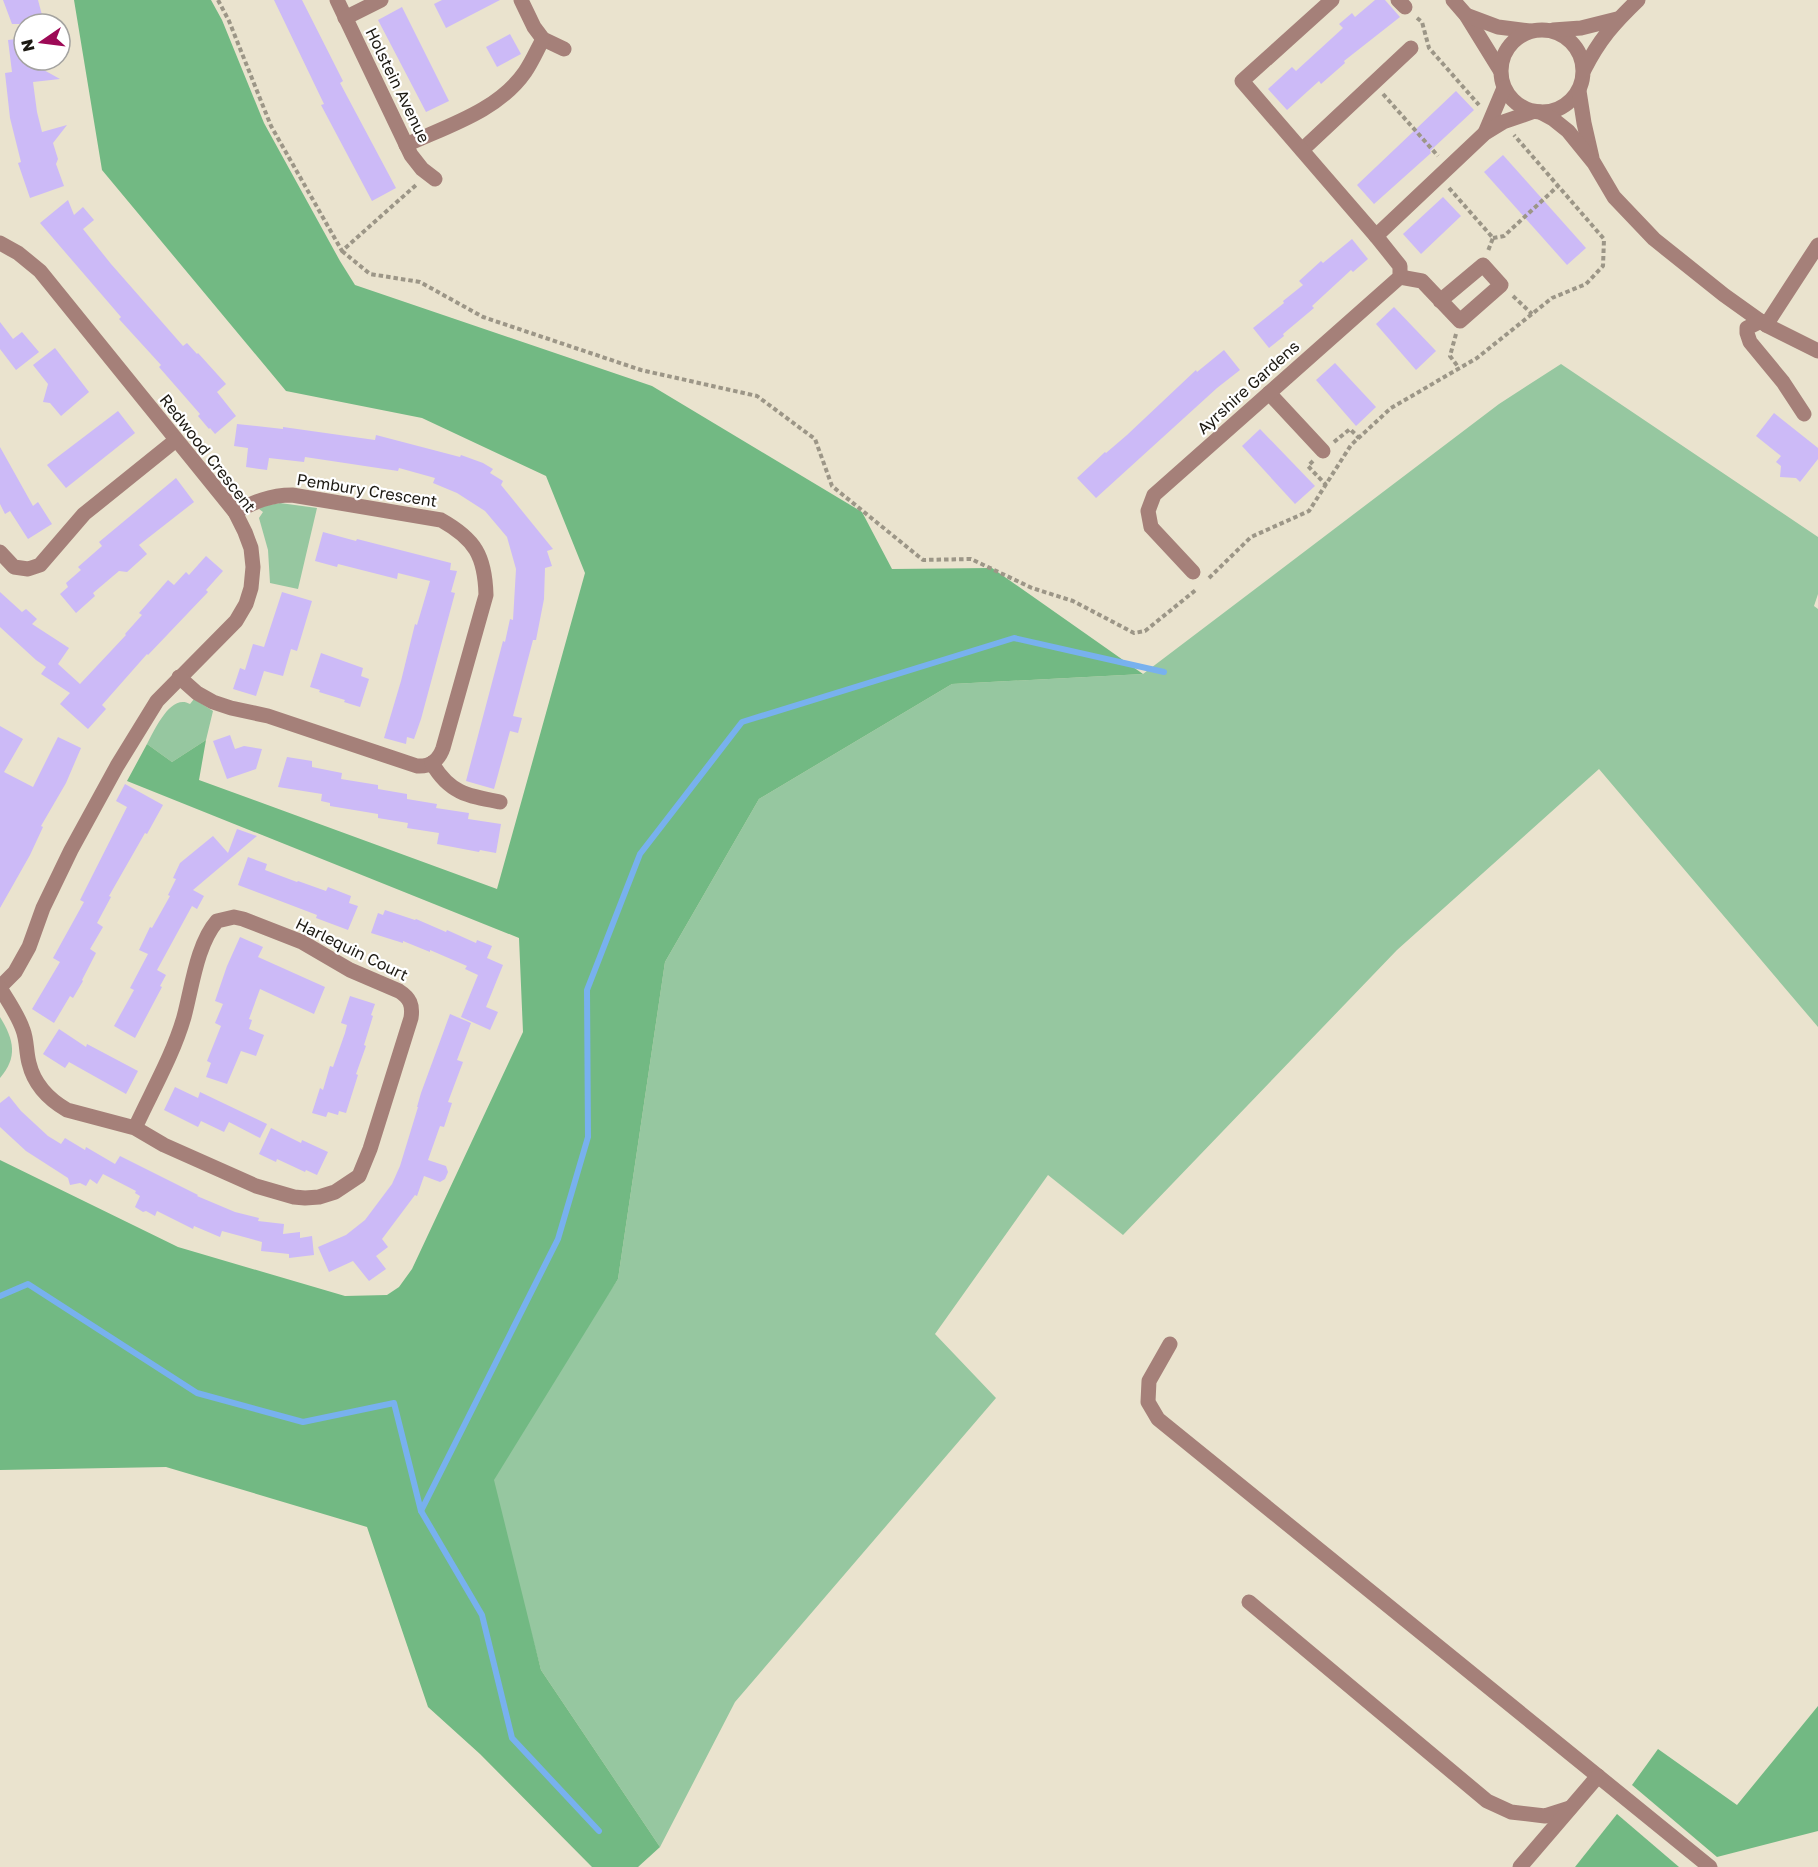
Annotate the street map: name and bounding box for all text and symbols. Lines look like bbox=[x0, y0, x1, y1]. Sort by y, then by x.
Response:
north arrow bbox=[12, 12, 72, 72]
street label: Holstein Avenue bbox=[361, 24, 435, 146]
text: N bbox=[16, 37, 39, 54]
street label: Ayrshire Gardens bbox=[1193, 336, 1303, 438]
street label: Redwood Crescent bbox=[156, 390, 260, 516]
street label: Pembury Crescent bbox=[295, 469, 439, 511]
street label: Harlequin Court bbox=[293, 913, 411, 985]

